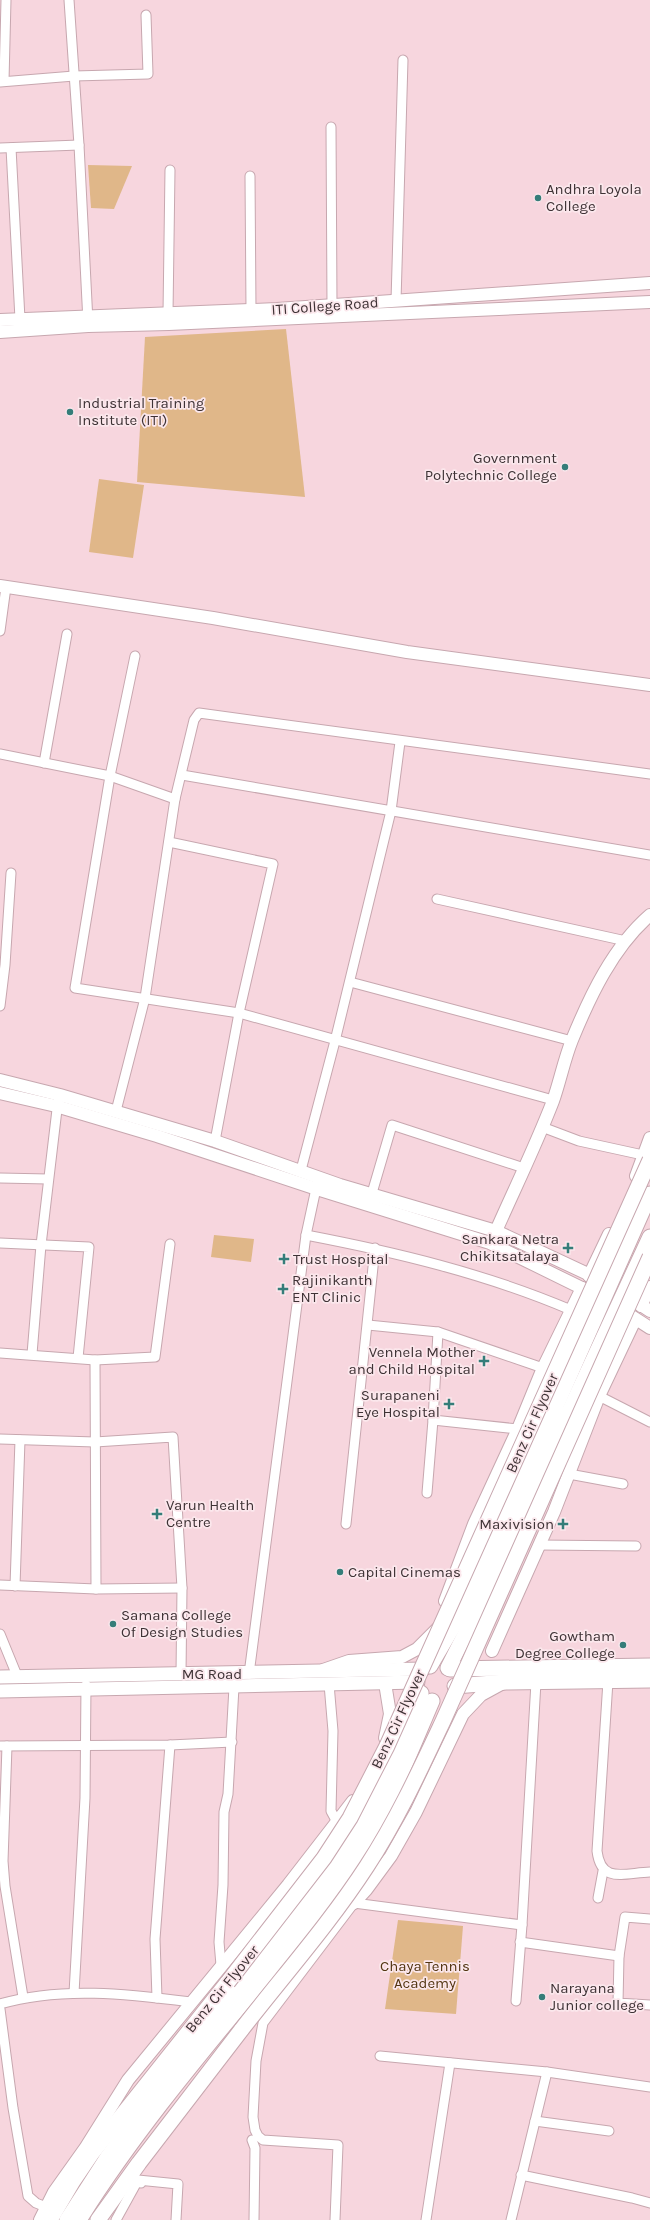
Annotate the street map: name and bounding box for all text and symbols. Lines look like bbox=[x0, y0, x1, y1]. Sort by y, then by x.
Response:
place label: Andhra Loyola College bbox=[546, 180, 642, 215]
marker: Andhra Loyola College bbox=[533, 193, 543, 203]
street label: ITI College Road bbox=[271, 293, 379, 319]
place label: Industrial Training Institute (ITI) bbox=[78, 394, 205, 429]
marker: Industrial Training Institute (ITI) bbox=[65, 407, 75, 417]
place label: Government Polytechnic College bbox=[425, 449, 557, 484]
marker: Government Polytechnic College bbox=[560, 462, 570, 472]
place label: Sankara Netra Chikitsatalaya bbox=[460, 1230, 559, 1265]
marker: Sankara Netra Chikitsatalaya bbox=[562, 1242, 574, 1254]
place label: Trust Hospital bbox=[293, 1250, 388, 1268]
marker: Trust Hospital bbox=[278, 1253, 290, 1265]
place label: Rajinikanth ENT Clinic bbox=[292, 1271, 373, 1306]
marker: Rajinikanth ENT Clinic bbox=[277, 1283, 289, 1295]
place label: Vennela Mother and Child Hospital bbox=[348, 1343, 476, 1378]
marker: Vennela Mother and Child Hospital bbox=[478, 1355, 490, 1367]
street label: Benz Cir Flyover bbox=[502, 1370, 562, 1476]
place label: Surapaneni Eye Hospital bbox=[356, 1386, 440, 1421]
marker: Surapaneni Eye Hospital bbox=[443, 1398, 455, 1410]
place label: Varun Health Centre bbox=[166, 1496, 254, 1531]
marker: Varun Health Centre bbox=[151, 1508, 163, 1520]
place label: Maxivision bbox=[479, 1515, 554, 1533]
marker: Maxivision bbox=[557, 1518, 569, 1530]
place label: Capital Cinemas bbox=[348, 1563, 461, 1581]
marker: Capital Cinemas bbox=[335, 1567, 345, 1577]
place label: Samana College Of Design Studies bbox=[121, 1606, 243, 1641]
marker: Samana College Of Design Studies bbox=[108, 1619, 118, 1629]
place label: Gowtham Degree College bbox=[515, 1627, 615, 1662]
marker: Gowtham Degree College bbox=[618, 1640, 628, 1650]
street label: MG Road bbox=[182, 1665, 242, 1683]
street label: Benz Cir Flyover bbox=[367, 1666, 429, 1771]
street label: Benz Cir Flyover bbox=[181, 1941, 263, 2036]
park label: Chaya Tennis Academy bbox=[380, 1957, 470, 1992]
place label: Narayana Junior college bbox=[550, 1979, 644, 2014]
marker: Narayana Junior college bbox=[537, 1992, 547, 2002]

